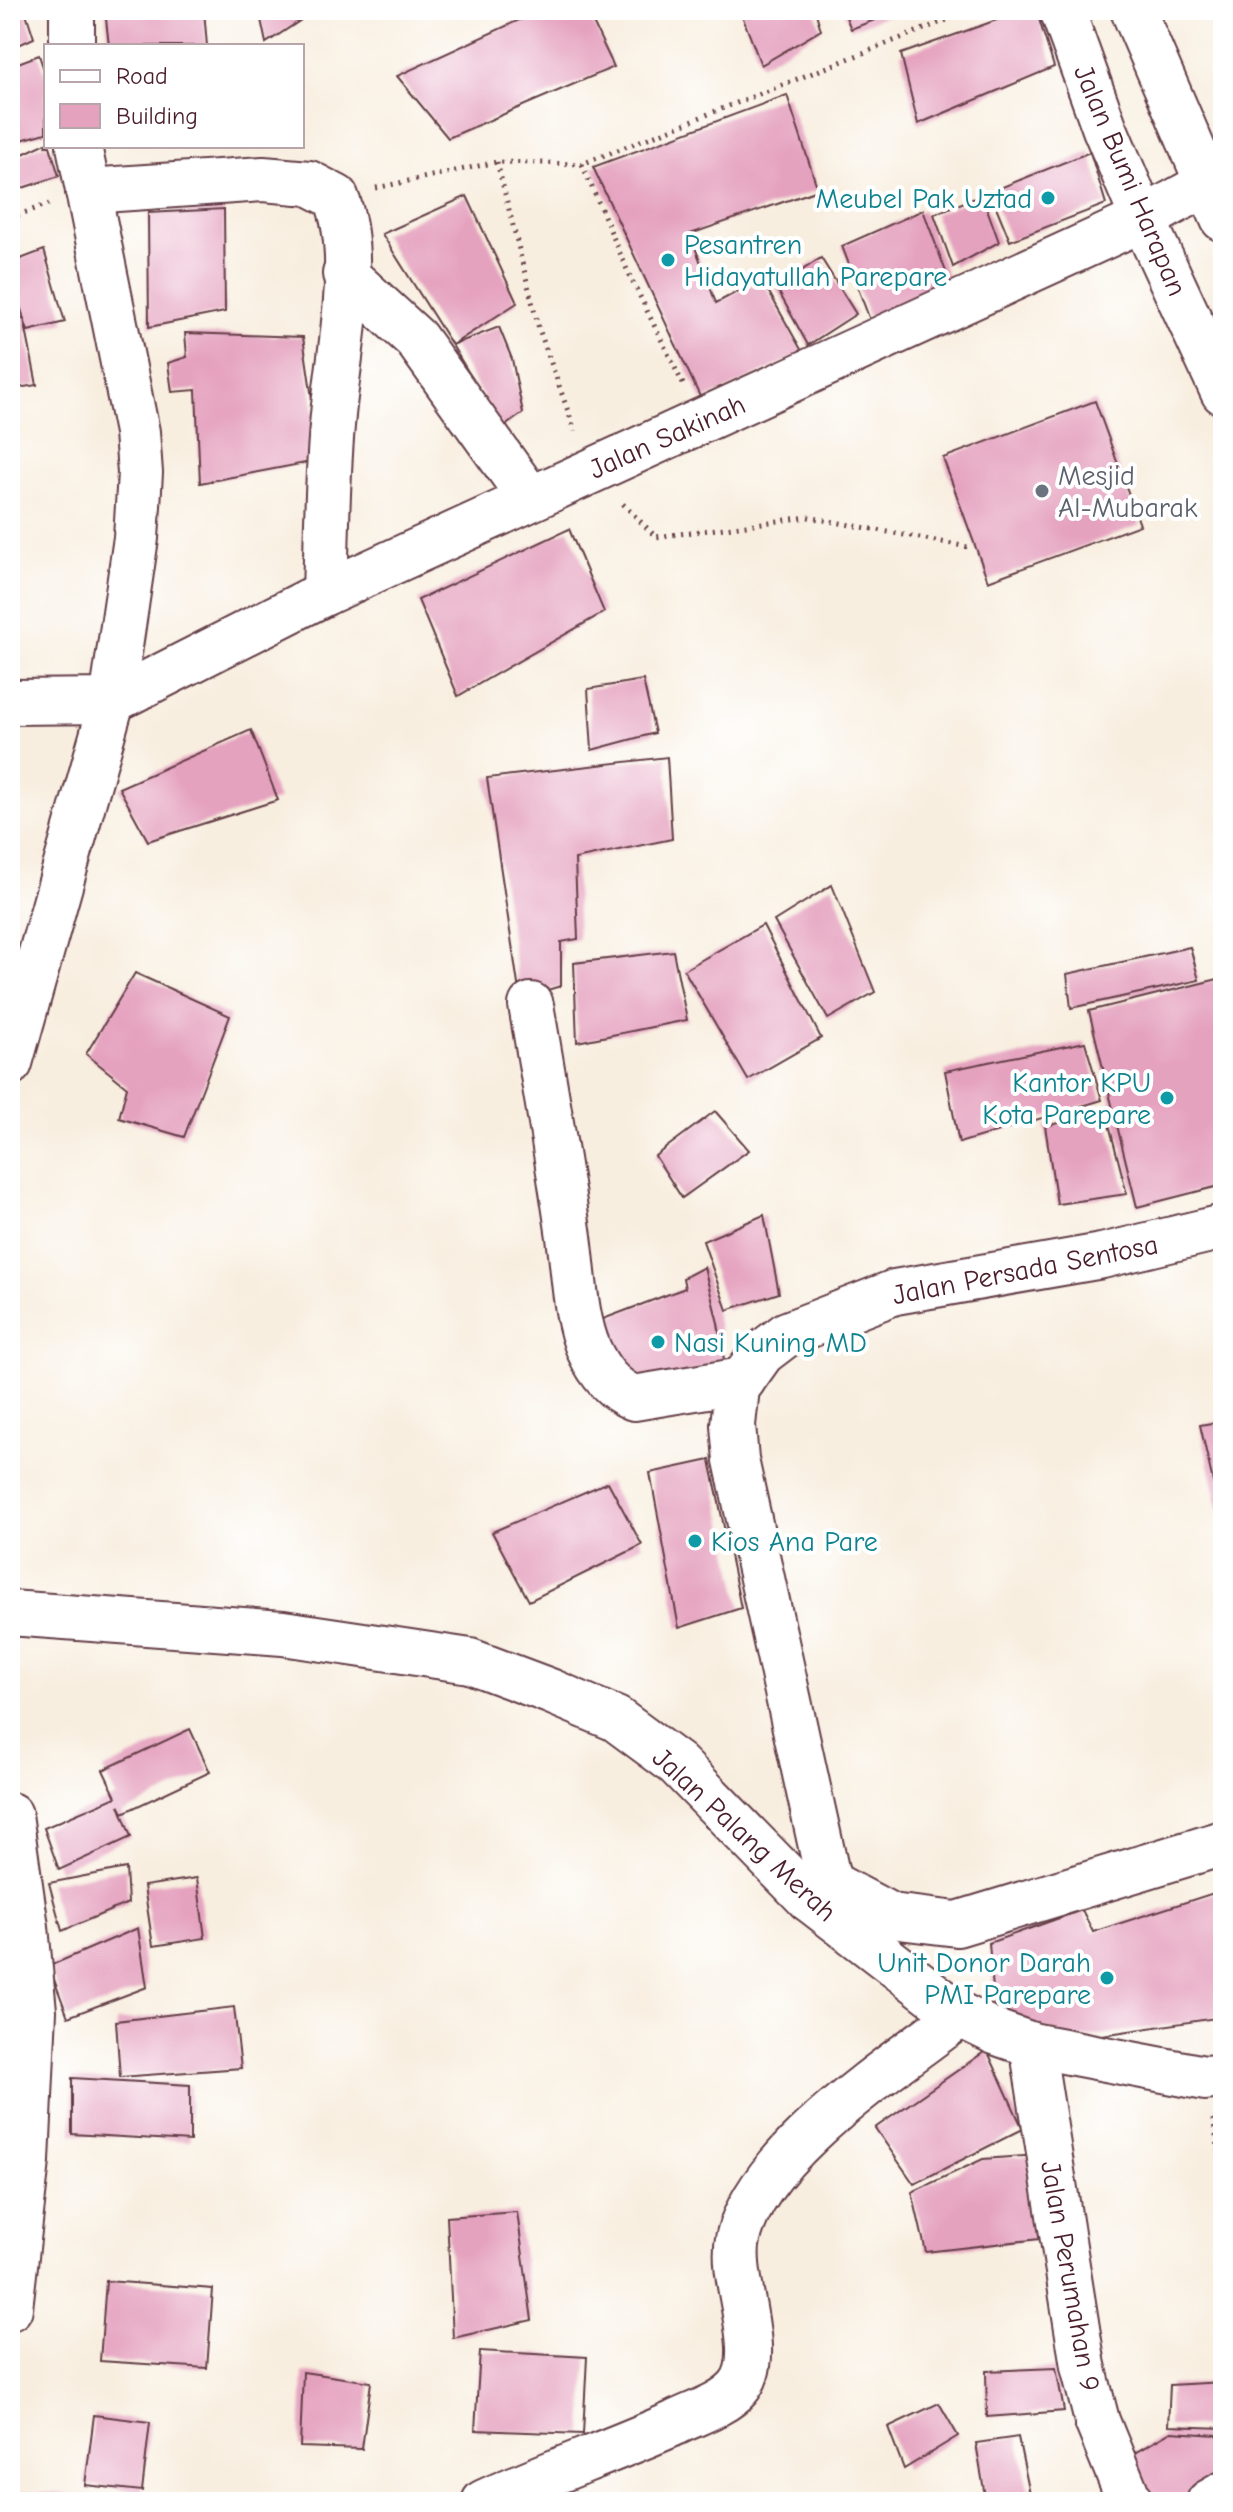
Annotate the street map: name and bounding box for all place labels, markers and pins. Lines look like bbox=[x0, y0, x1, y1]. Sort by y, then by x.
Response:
place label: Meubel Pak Uztad bbox=[816, 183, 1032, 215]
marker: Meubel Pak Uztad bbox=[1039, 189, 1057, 207]
place label: Pesantren Hidayatullah Parepare bbox=[684, 229, 947, 293]
marker: Pesantren Hidayatullah Parepare bbox=[659, 251, 677, 269]
place label: Mesjid Al-Mubarak bbox=[1058, 460, 1198, 524]
marker: Mesjid Al-Mubarak bbox=[1033, 482, 1051, 500]
place label: Kantor KPU Kota Parepare bbox=[982, 1067, 1151, 1131]
marker: Kantor KPU Kota Parepare bbox=[1158, 1089, 1176, 1107]
place label: Nasi Kuning MD bbox=[674, 1327, 867, 1359]
marker: Nasi Kuning MD bbox=[649, 1333, 667, 1351]
place label: Kios Ana Pare bbox=[711, 1526, 878, 1558]
marker: Kios Ana Pare bbox=[686, 1532, 704, 1550]
place label: Unit Donor Darah PMI Parepare bbox=[877, 1947, 1091, 2011]
marker: Unit Donor Darah PMI Parepare bbox=[1098, 1969, 1116, 1987]

